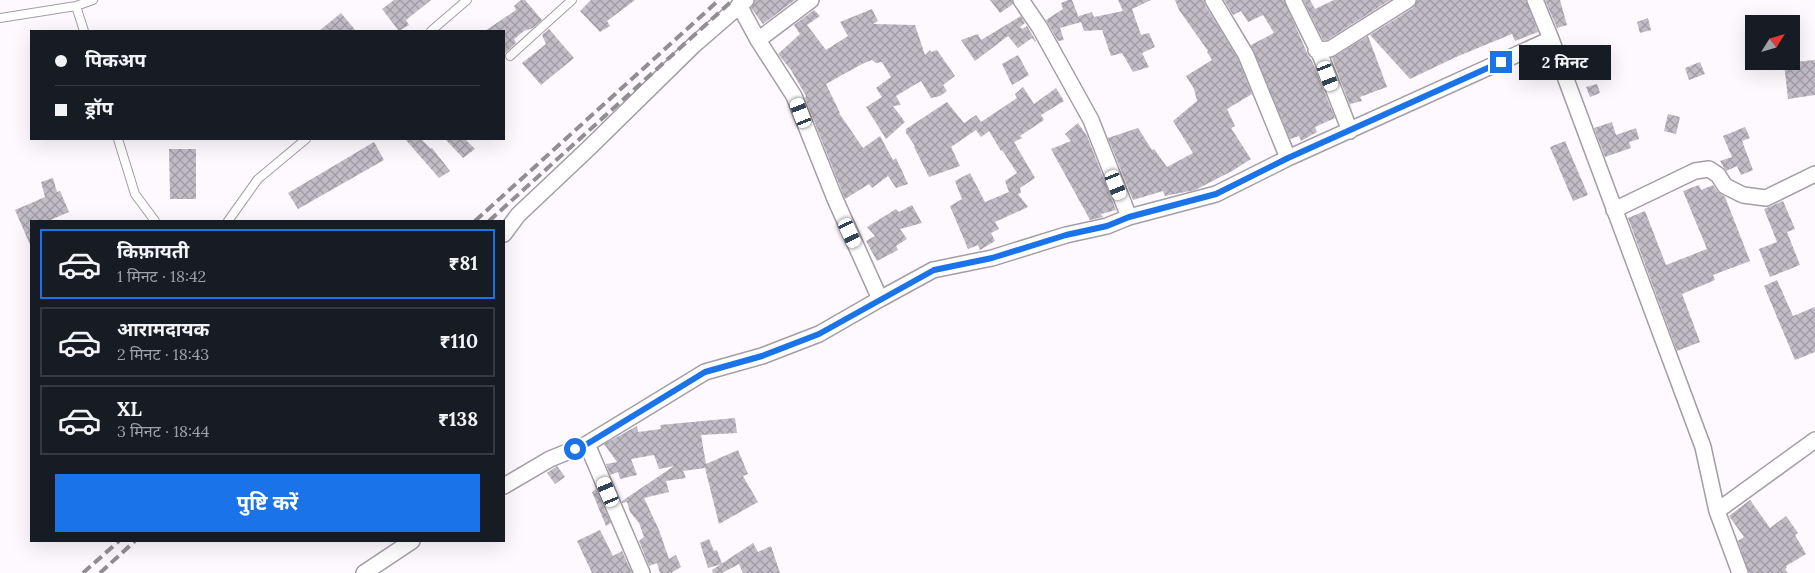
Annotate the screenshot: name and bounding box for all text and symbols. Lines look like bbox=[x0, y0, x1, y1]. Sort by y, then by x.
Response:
north arrow bbox=[1745, 15, 1800, 70]
map controls bbox=[1745, 15, 1800, 70]
callout: 2 मिनट bbox=[1518, 44, 1611, 80]
text: पिकअप bbox=[85, 48, 146, 72]
route end bbox=[1490, 51, 1512, 73]
text: 2 मिनट bbox=[1542, 52, 1588, 72]
car bbox=[1315, 59, 1340, 93]
text: ड्रॉप bbox=[85, 96, 113, 120]
car bbox=[788, 96, 813, 130]
car bbox=[1103, 168, 1128, 202]
car bbox=[836, 216, 863, 250]
text: किफ़ायती bbox=[117, 239, 189, 263]
icon: car bbox=[57, 242, 102, 287]
text: ₹81 bbox=[449, 251, 478, 275]
text: 1 मिनट · 18:42 bbox=[117, 266, 206, 286]
text: आरामदायक bbox=[117, 317, 209, 341]
icon: car bbox=[57, 320, 102, 365]
text: ₹110 bbox=[440, 329, 478, 353]
text: 2 मिनट · 18:43 bbox=[117, 344, 209, 364]
text: XL bbox=[117, 397, 142, 421]
icon: car bbox=[57, 398, 102, 443]
text: ₹138 bbox=[438, 407, 478, 431]
text: 3 मिनट · 18:44 bbox=[117, 421, 209, 441]
route start bbox=[564, 438, 586, 460]
button: पुष्टि करें bbox=[55, 474, 480, 532]
car bbox=[595, 475, 620, 509]

